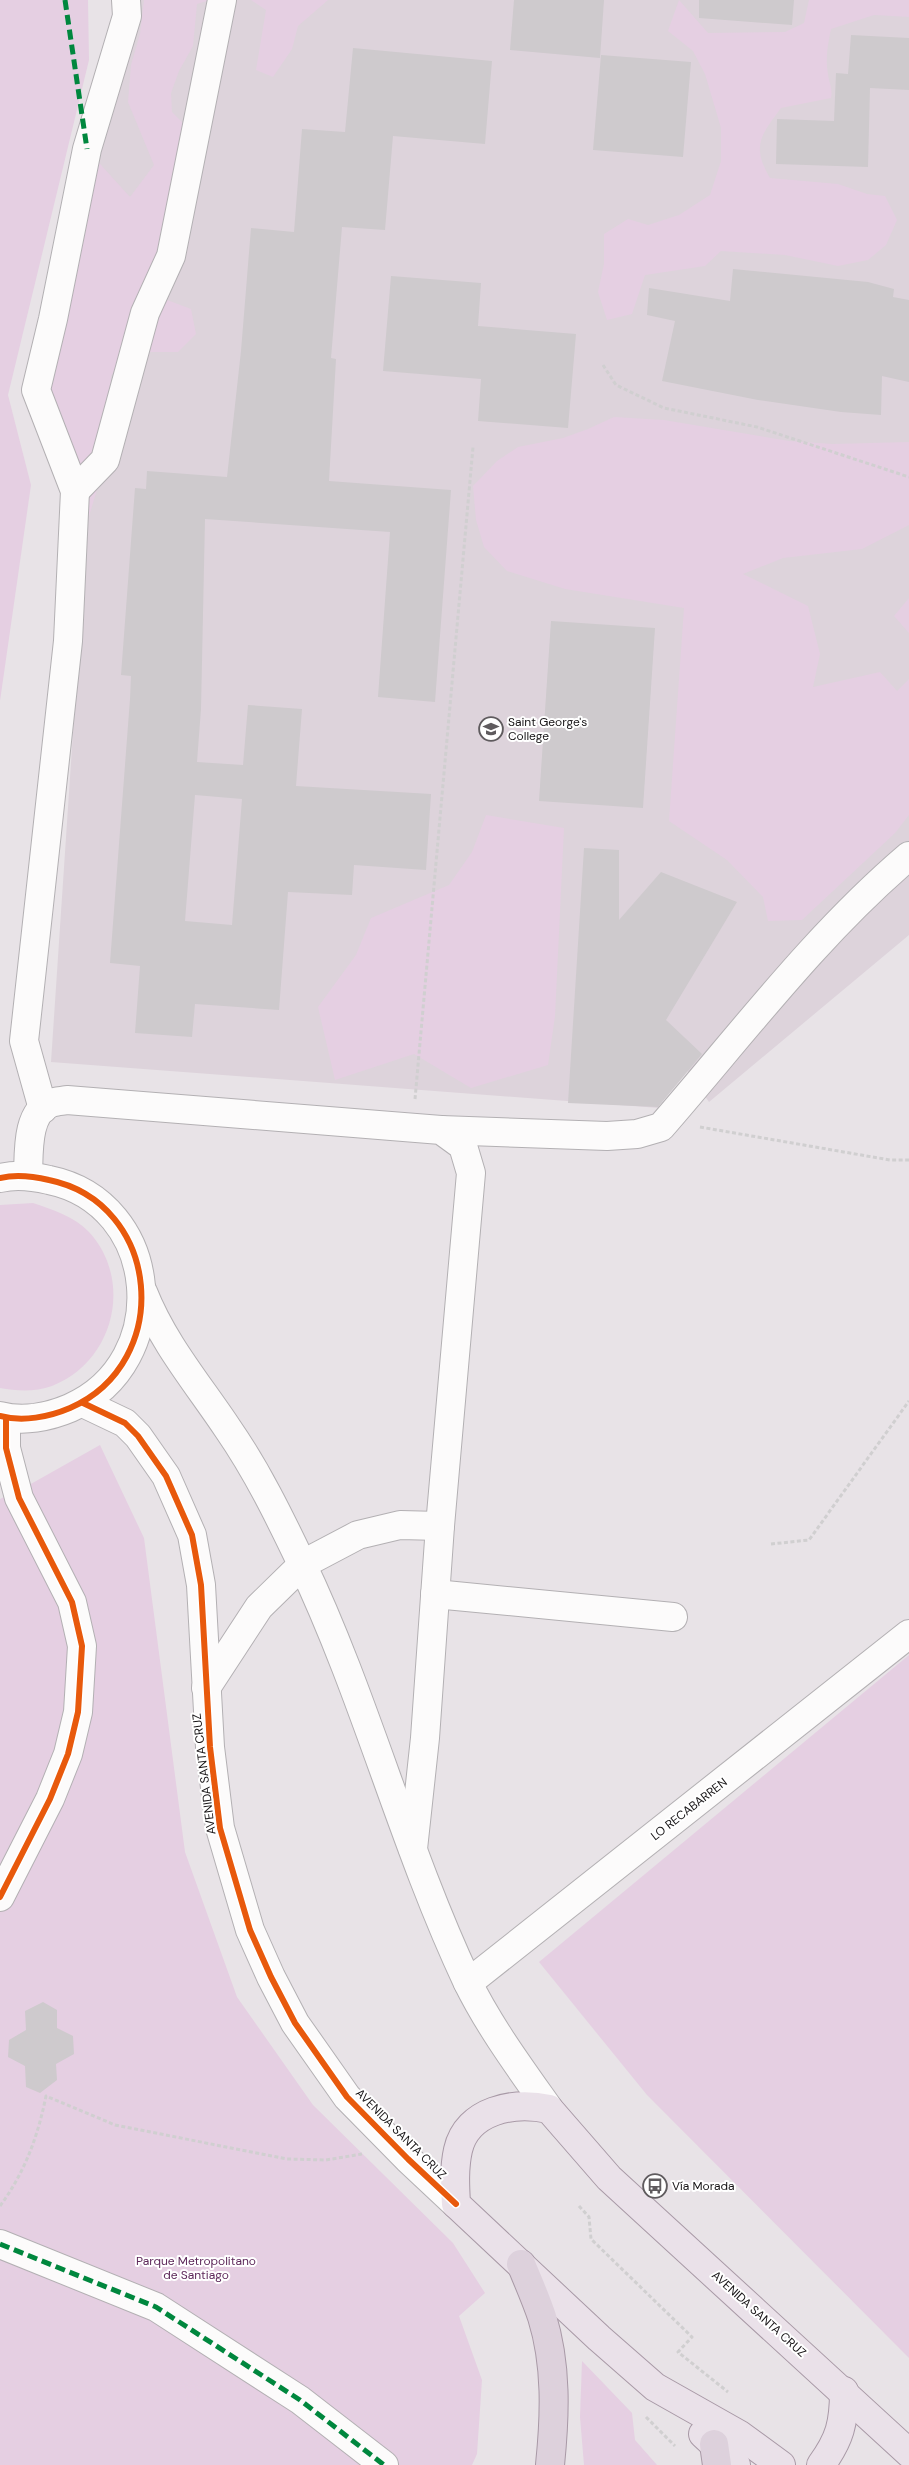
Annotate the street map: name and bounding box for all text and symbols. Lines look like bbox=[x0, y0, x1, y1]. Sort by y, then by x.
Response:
place label: Saint George's College bbox=[508, 714, 587, 744]
school or university icon: Saint George's College bbox=[478, 716, 504, 742]
street label: AVENIDA SANTA CRUZ bbox=[189, 1713, 219, 1835]
street label: LO RECABARREN bbox=[648, 1774, 730, 1844]
street label: AVENIDA SANTA CRUZ bbox=[352, 2085, 450, 2183]
bus stop icon: Vía Morada bbox=[642, 2173, 668, 2199]
place label: Vía Morada bbox=[672, 2178, 735, 2194]
park label: Parque Metropolitano de Santiago bbox=[136, 2253, 256, 2283]
street label: AVENIDA SANTA CRUZ bbox=[708, 2267, 810, 2361]

